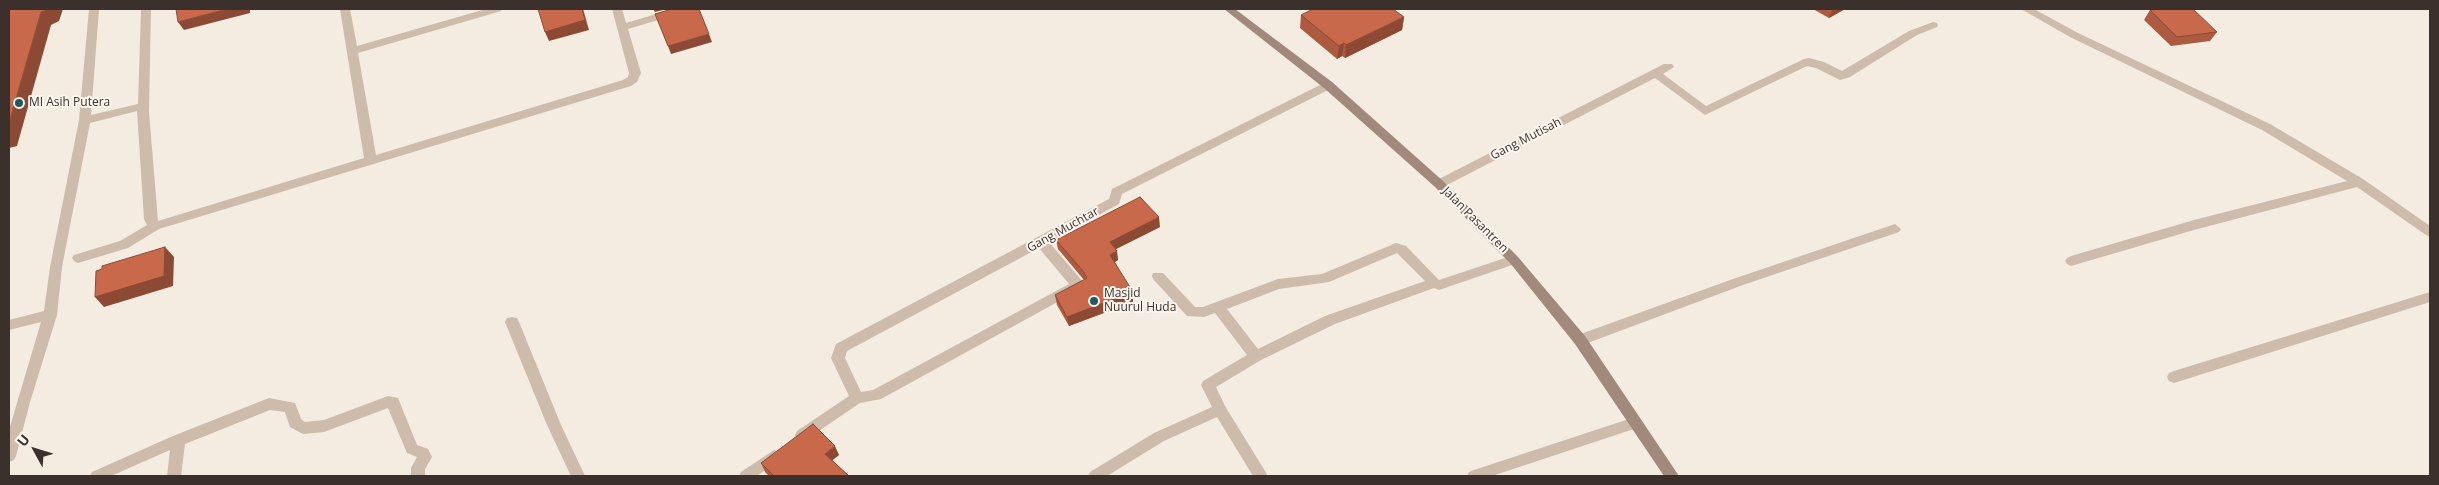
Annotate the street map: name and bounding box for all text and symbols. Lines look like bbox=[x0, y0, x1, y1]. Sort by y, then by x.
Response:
place label: MI Asih Putera bbox=[29, 96, 110, 110]
marker: MI Asih Putera bbox=[13, 97, 25, 109]
street label: Gang Mutisah bbox=[1488, 115, 1564, 163]
street label: Jalan Pasantren bbox=[1439, 184, 1511, 256]
street label: Gang Muchtar bbox=[1025, 204, 1101, 256]
place label: Masjid Nuurul Huda bbox=[1104, 287, 1176, 315]
marker: Masjid Nuurul Huda bbox=[1088, 295, 1100, 307]
north arrow bbox=[10, 425, 60, 475]
text: U bbox=[12, 430, 34, 450]

